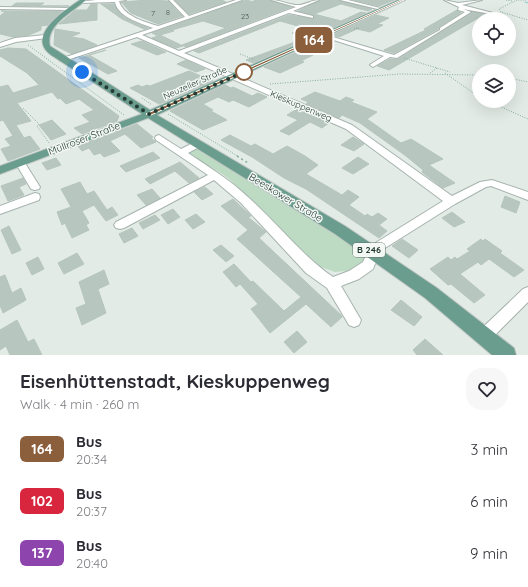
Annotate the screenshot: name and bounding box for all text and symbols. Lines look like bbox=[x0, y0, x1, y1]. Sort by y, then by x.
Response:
house number: 8 bbox=[166, 7, 170, 17]
house number: 7 bbox=[151, 8, 155, 18]
house number: 23 bbox=[241, 11, 249, 21]
map controls bbox=[472, 12, 516, 108]
button: locate bbox=[472, 12, 516, 56]
line badge: 164 bbox=[291, 27, 337, 53]
text: 164 bbox=[303, 31, 325, 49]
your location bbox=[72, 62, 92, 82]
unlabelled marker bbox=[235, 63, 253, 81]
street label: Neuzeller Straße bbox=[161, 64, 228, 102]
button: layers bbox=[472, 64, 516, 108]
street label: Kieskuppenweg bbox=[269, 88, 334, 123]
street label: Müllroser Straße bbox=[47, 119, 122, 158]
street label: Beeskower Straße bbox=[246, 170, 325, 225]
road number: B 246 bbox=[353, 243, 385, 257]
button: heart bbox=[466, 368, 508, 410]
text: Eisenhüttenstadt, Kieskuppenweg bbox=[20, 369, 330, 393]
text: Walk · 4 min · 260 m bbox=[20, 396, 139, 412]
text: Bus bbox=[76, 432, 102, 451]
text: 164 bbox=[31, 440, 53, 458]
text: 3 min bbox=[470, 440, 508, 459]
text: 20:34 bbox=[76, 451, 107, 467]
text: Bus bbox=[76, 484, 102, 503]
text: 102 bbox=[31, 492, 53, 510]
text: 6 min bbox=[470, 492, 508, 511]
text: 20:37 bbox=[76, 503, 107, 519]
text: Bus bbox=[76, 536, 102, 555]
text: 137 bbox=[32, 544, 52, 562]
text: 9 min bbox=[470, 544, 508, 563]
text: 20:40 bbox=[76, 555, 108, 571]

